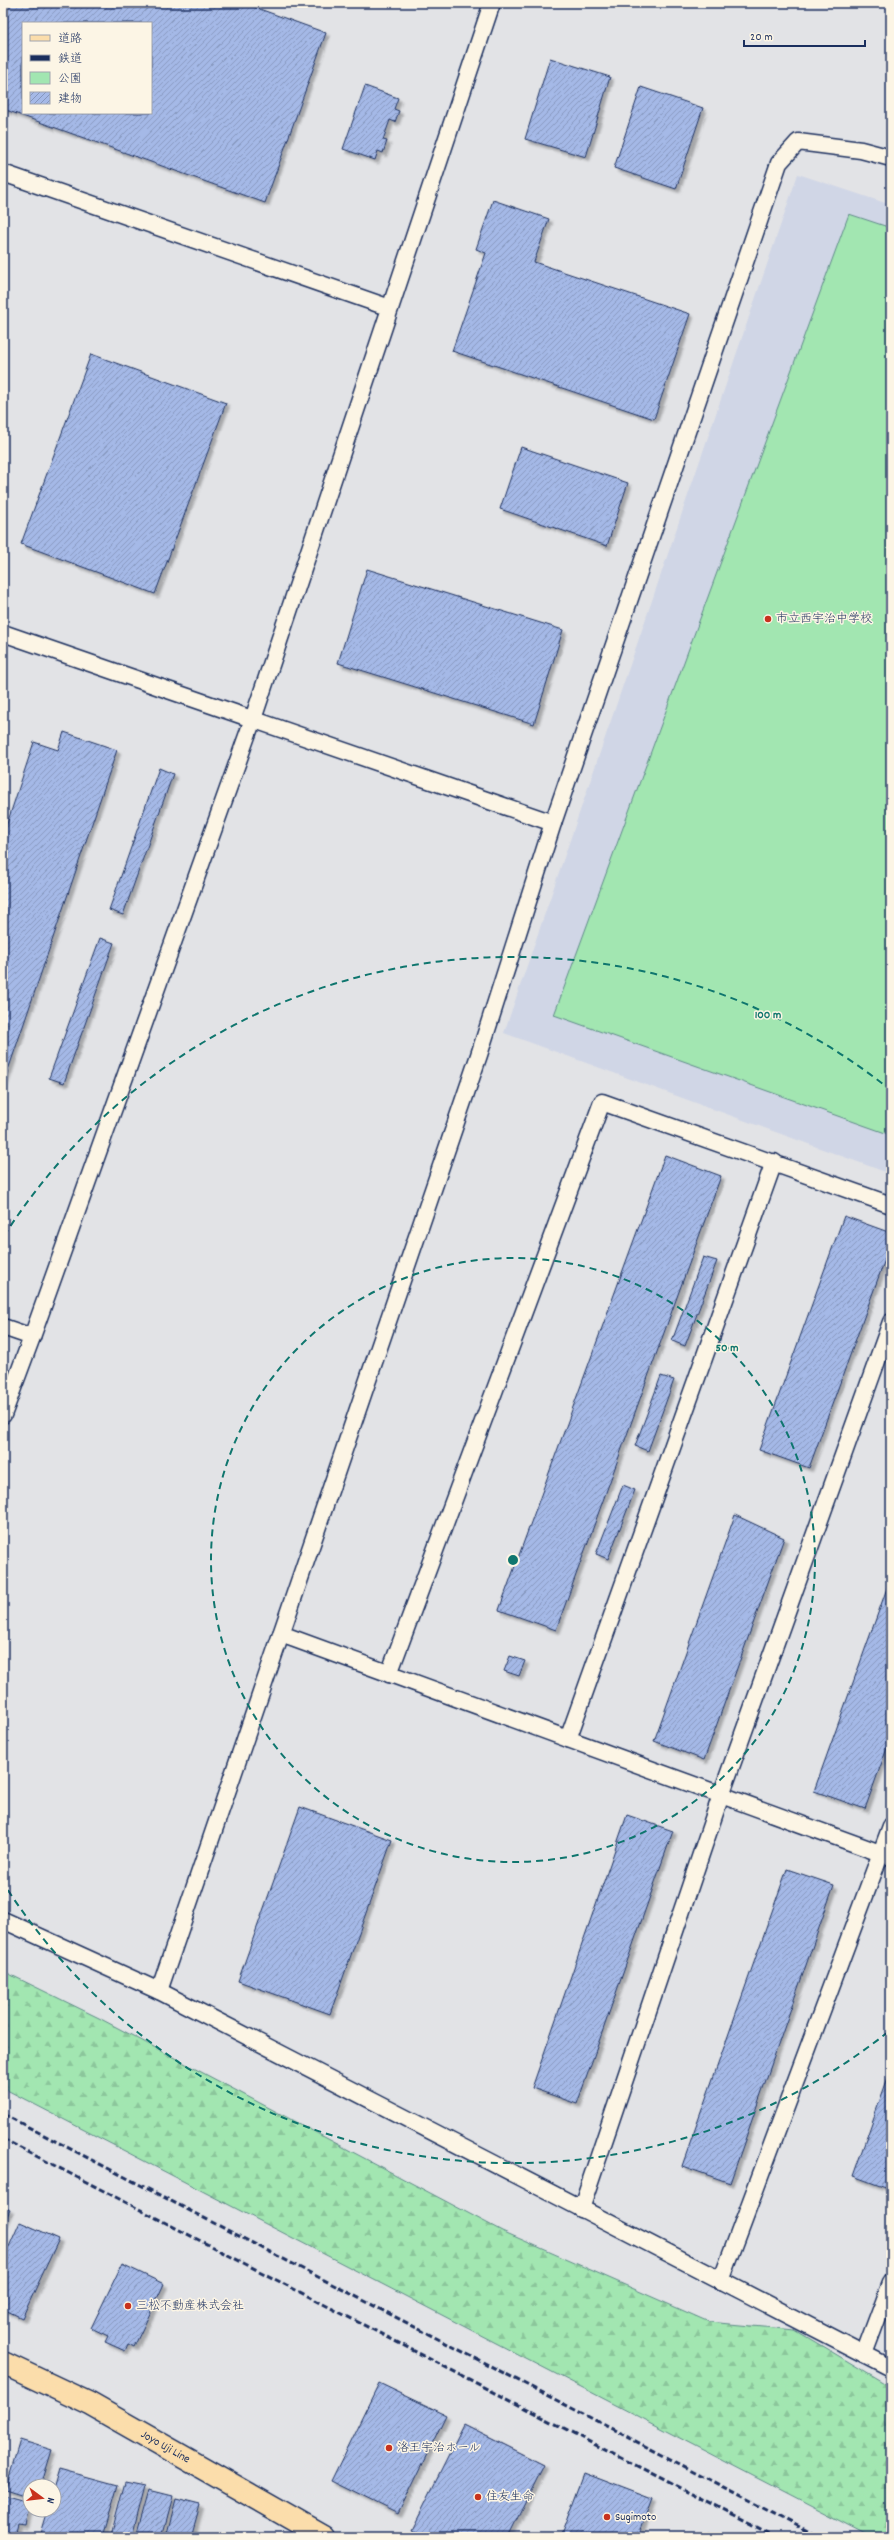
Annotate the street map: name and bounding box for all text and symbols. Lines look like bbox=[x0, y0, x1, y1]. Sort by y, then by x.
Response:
legend bbox=[22, 22, 152, 114]
scale bar bbox=[744, 22, 865, 48]
text: 20 m bbox=[750, 29, 773, 46]
text: 道路 bbox=[58, 31, 82, 48]
text: 鉄道 bbox=[58, 51, 82, 68]
text: 公園 bbox=[58, 71, 82, 88]
text: 建物 bbox=[58, 91, 82, 108]
place label: 市立西宇治中学校 bbox=[776, 611, 872, 628]
marker: 市立西宇治中学校 bbox=[763, 614, 773, 624]
text: 100 m bbox=[755, 1007, 781, 1024]
text: 50 m bbox=[715, 1340, 739, 1357]
centre of rings bbox=[506, 1553, 520, 1567]
place label: 三松不動産株式会社 bbox=[136, 2298, 244, 2315]
marker: 三松不動産株式会社 bbox=[123, 2301, 133, 2311]
street label: Joyo Uji Line bbox=[138, 2426, 193, 2468]
place label: 洛王宇治ホール bbox=[397, 2440, 480, 2457]
marker: 洛王宇治ホール bbox=[384, 2443, 394, 2453]
north arrow bbox=[22, 2478, 62, 2518]
place label: 住友生命 bbox=[486, 2489, 534, 2506]
marker: 住友生命 bbox=[473, 2492, 483, 2502]
text: N bbox=[41, 2495, 58, 2505]
place label: Sugimoto bbox=[615, 2509, 656, 2526]
marker: Sugimoto bbox=[602, 2512, 612, 2522]

